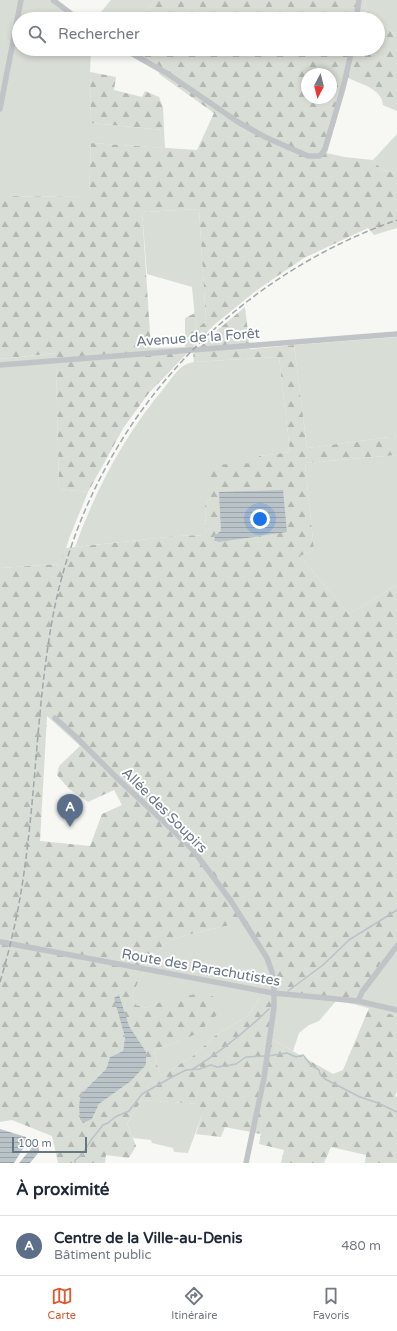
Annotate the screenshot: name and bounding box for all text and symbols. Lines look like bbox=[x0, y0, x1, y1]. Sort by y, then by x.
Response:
search box bbox=[12, 12, 385, 56]
icon: search bbox=[26, 23, 48, 45]
text: Rechercher bbox=[58, 25, 140, 43]
north arrow bbox=[301, 68, 337, 104]
street label: Avenue de la Forêt bbox=[136, 325, 261, 350]
your location bbox=[250, 509, 270, 529]
street label: Allée des Soupirs bbox=[118, 764, 211, 857]
pin: A bbox=[57, 794, 83, 827]
street label: Route des Parachutistes bbox=[120, 945, 282, 990]
scale bar bbox=[12, 1135, 87, 1154]
text: 100 m bbox=[18, 1137, 52, 1150]
text: À proximité bbox=[16, 1179, 109, 1200]
text: Centre de la Ville-au-Denis bbox=[54, 1229, 242, 1247]
text: A bbox=[24, 1238, 34, 1254]
text: 480 m bbox=[341, 1238, 381, 1254]
text: Bâtiment public bbox=[54, 1247, 152, 1263]
tab: Carte bbox=[48, 1285, 76, 1322]
tab: Itinéraire bbox=[171, 1285, 218, 1322]
tab: Favoris bbox=[313, 1285, 349, 1322]

